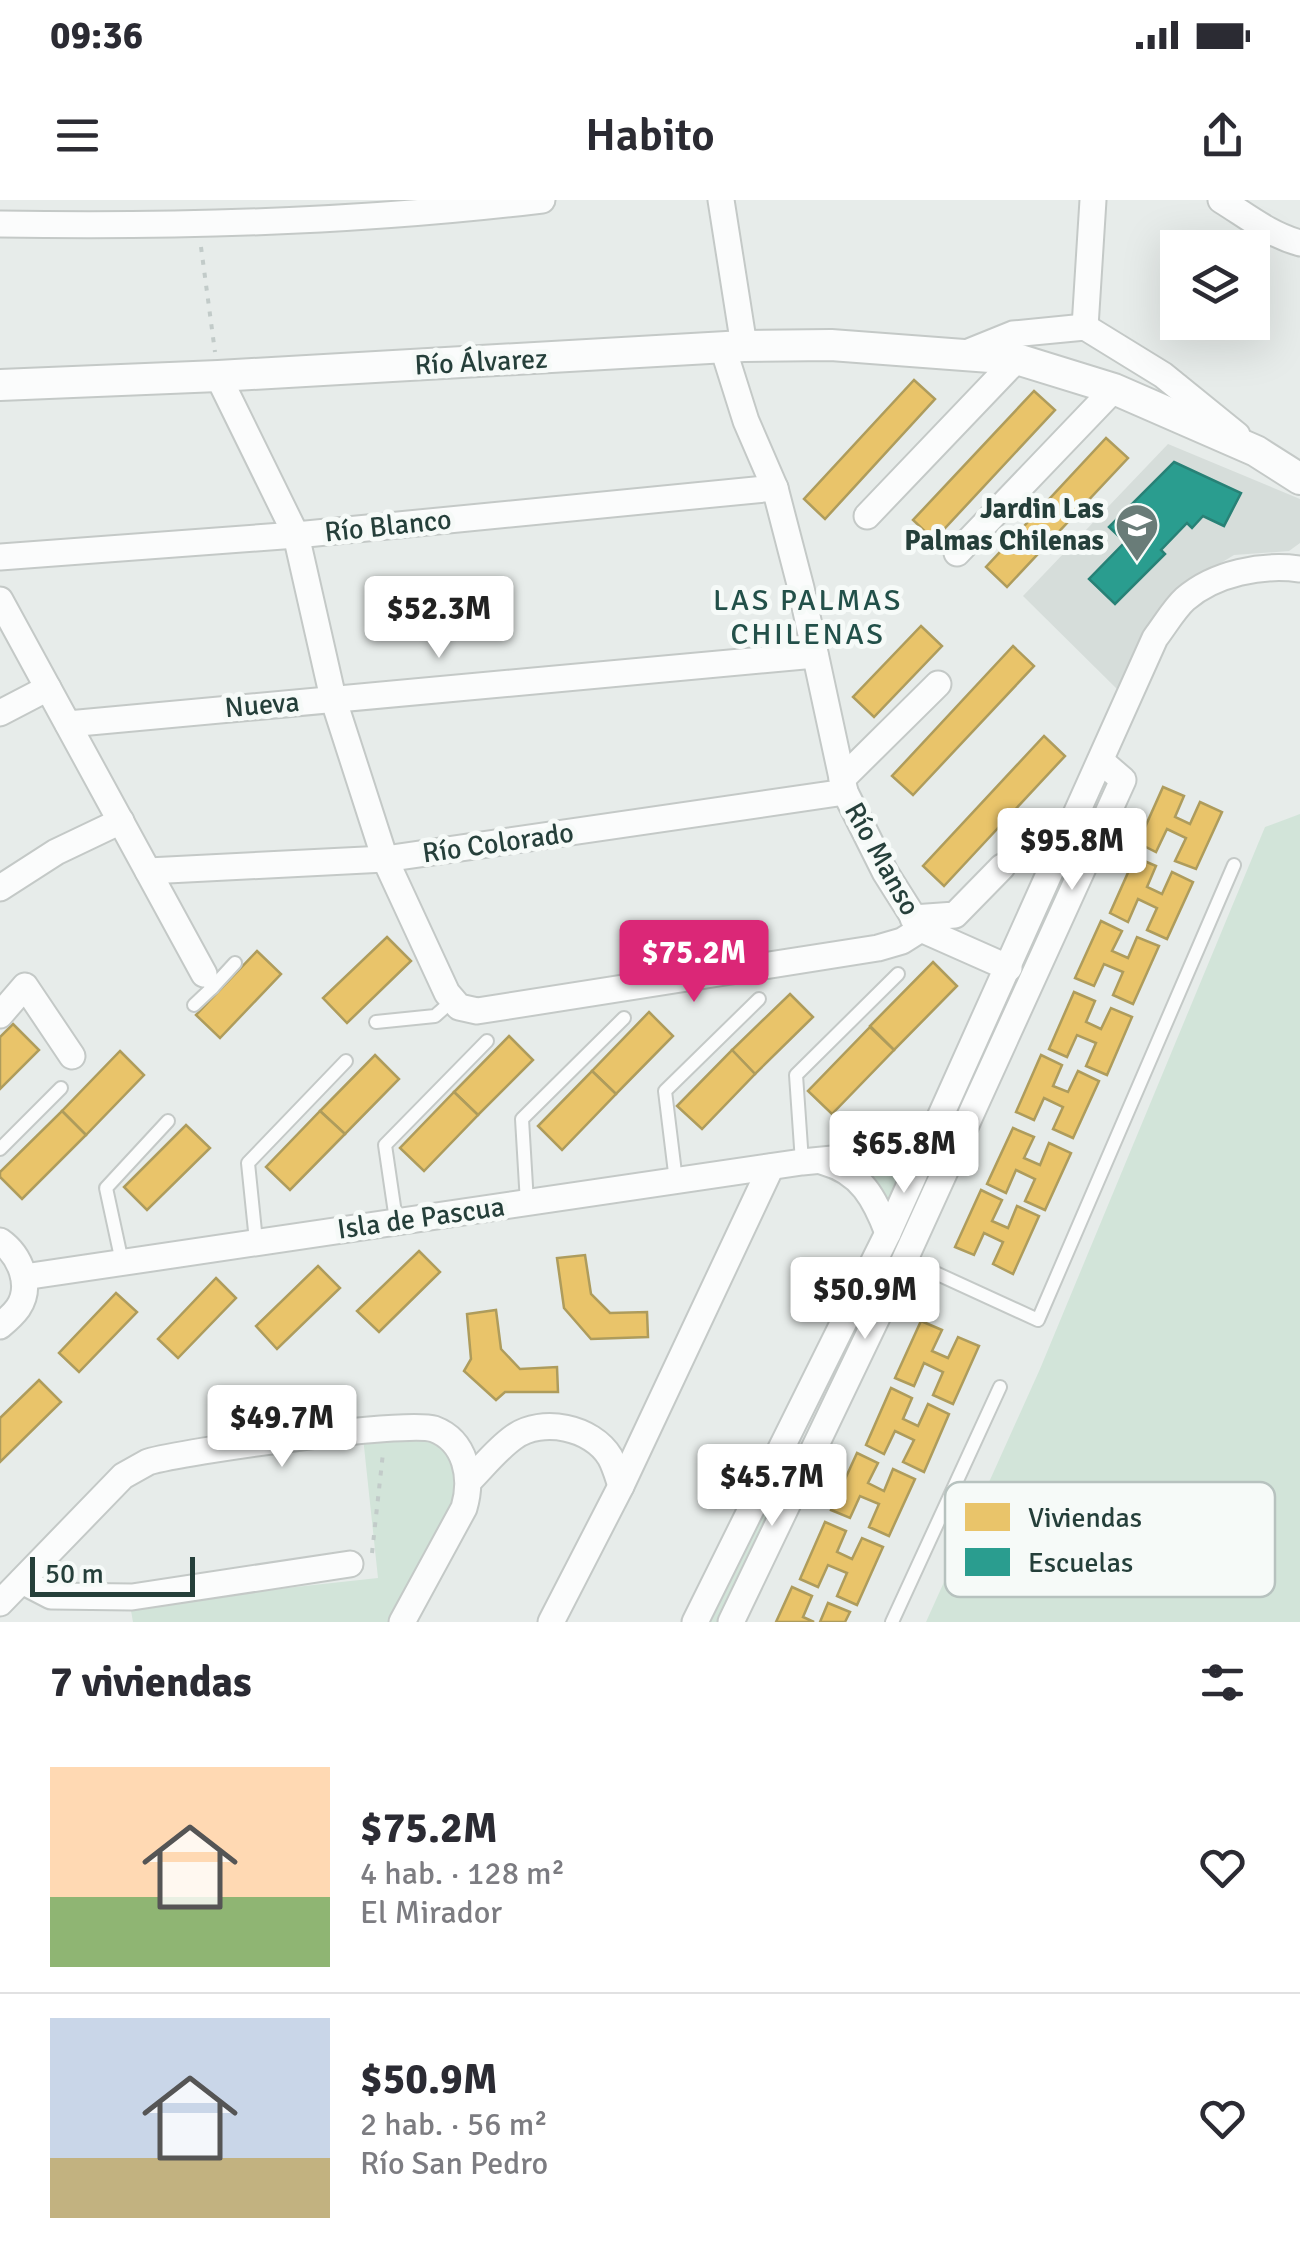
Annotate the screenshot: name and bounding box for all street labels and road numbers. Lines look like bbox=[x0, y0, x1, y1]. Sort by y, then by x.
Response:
street label: Río Álvarez bbox=[414, 342, 548, 382]
street label: Río Blanco bbox=[323, 502, 453, 550]
street label: Nueva bbox=[223, 685, 301, 725]
street label: Río Manso bbox=[837, 797, 927, 921]
street label: Río Colorado bbox=[420, 816, 576, 870]
street label: Isla de Pascua bbox=[335, 1189, 507, 1247]

